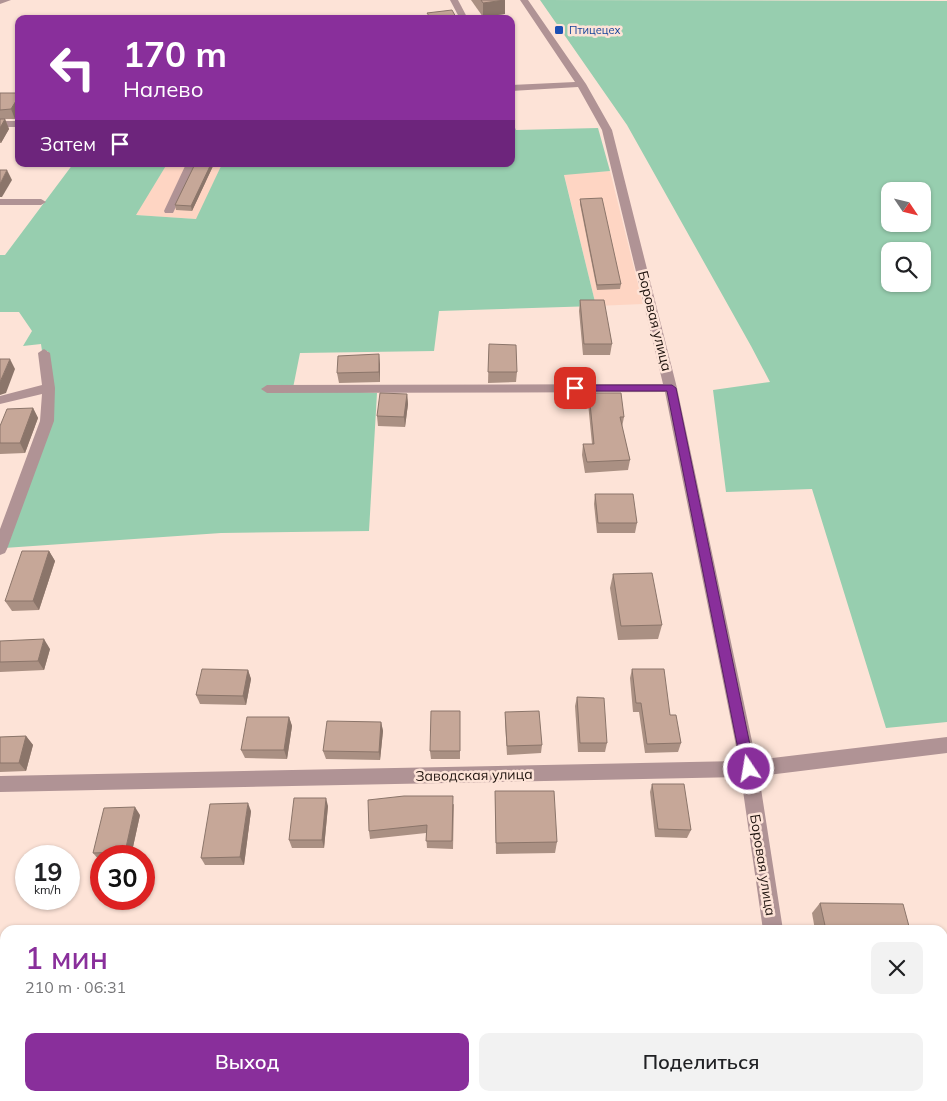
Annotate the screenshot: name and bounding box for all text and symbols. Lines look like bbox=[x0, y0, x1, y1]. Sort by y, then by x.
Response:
place label: Птицецех bbox=[569, 23, 620, 37]
marker: Птицецех bbox=[553, 24, 565, 36]
text: 170 m bbox=[123, 32, 227, 76]
icon: left bbox=[40, 35, 105, 100]
text: Налево bbox=[123, 75, 203, 103]
icon: arrive bbox=[106, 130, 134, 158]
text: Затем bbox=[40, 132, 96, 156]
north arrow bbox=[881, 182, 931, 232]
map controls bbox=[881, 182, 931, 292]
button: search bbox=[881, 242, 931, 292]
street label: Боровая улица bbox=[634, 269, 676, 373]
pin bbox=[554, 367, 596, 409]
icon: arrive bbox=[561, 374, 589, 402]
position arrow bbox=[722, 742, 774, 794]
street label: Заводская улица bbox=[415, 765, 533, 785]
street label: Боровая улица bbox=[746, 813, 780, 917]
speed limit sign: 30 bbox=[90, 845, 155, 910]
text: 19 bbox=[32, 856, 63, 887]
text: km/h bbox=[34, 882, 61, 897]
text: 1 мин bbox=[25, 939, 108, 977]
button: close bbox=[871, 942, 923, 994]
text: 210 m · 06:31 bbox=[25, 977, 126, 997]
button: Выход bbox=[25, 1033, 469, 1091]
button: Поделиться bbox=[479, 1033, 923, 1091]

